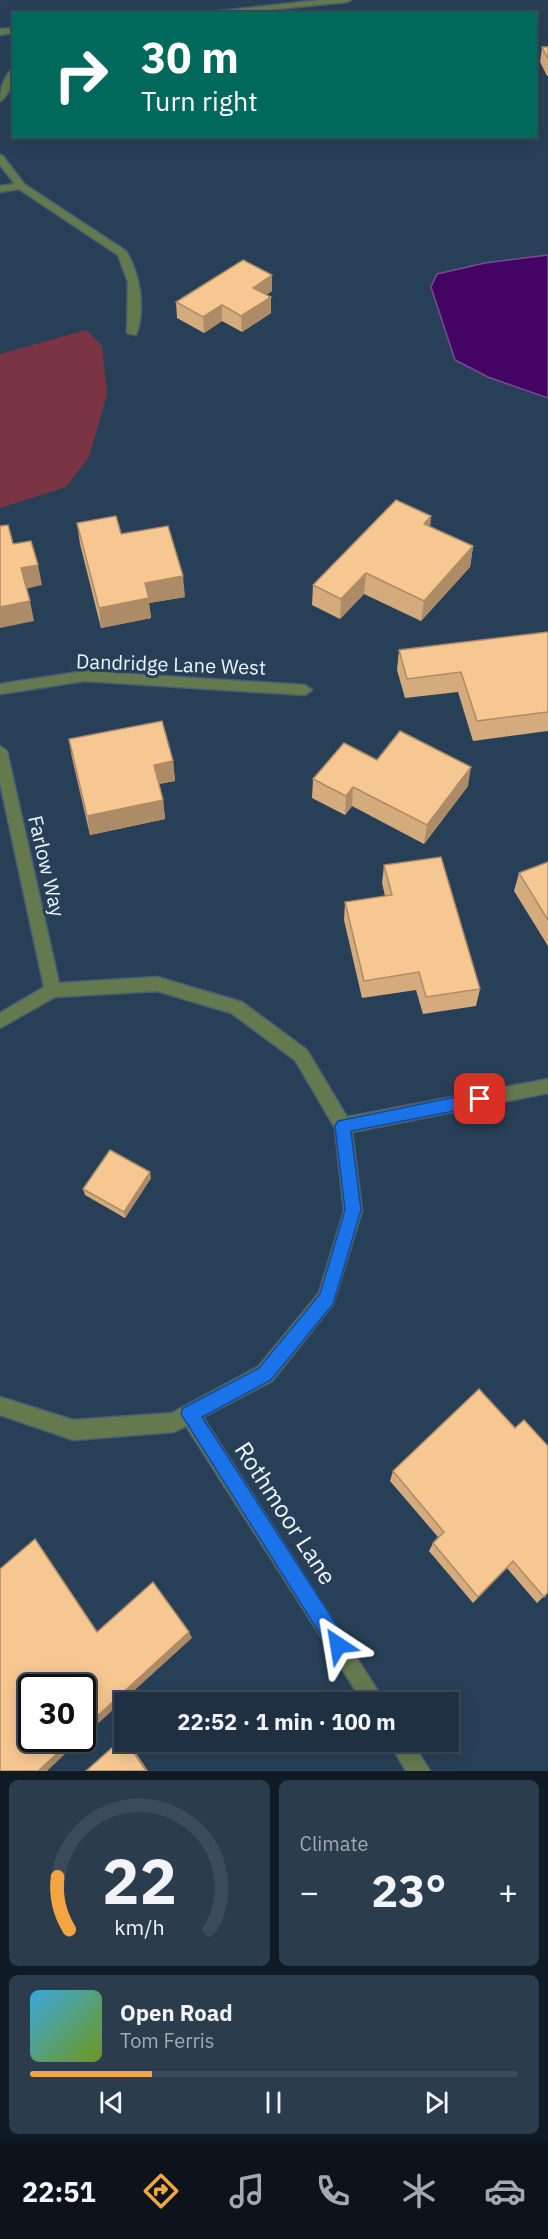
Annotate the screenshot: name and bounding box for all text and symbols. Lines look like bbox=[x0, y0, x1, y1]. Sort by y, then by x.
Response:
text: 30 m bbox=[141, 30, 239, 85]
icon: right bbox=[42, 36, 120, 114]
text: Turn right bbox=[141, 83, 258, 118]
street label: Dandridge Lane West bbox=[76, 647, 266, 681]
street label: Farlow Way bbox=[22, 813, 72, 919]
pin bbox=[454, 1073, 505, 1124]
icon: arrive bbox=[463, 1082, 496, 1115]
street label: Rothmoor Lane bbox=[228, 1435, 344, 1591]
position arrow bbox=[306, 1613, 370, 1677]
speed limit sign: 30 bbox=[18, 1674, 96, 1752]
text: 22:52 · 1 min · 100 m bbox=[177, 1707, 396, 1736]
text: Climate bbox=[300, 1830, 368, 1857]
text: 22 bbox=[102, 1840, 177, 1921]
text: 23° bbox=[371, 1861, 446, 1919]
text: − bbox=[300, 1870, 319, 1913]
text: + bbox=[498, 1870, 518, 1913]
text: km/h bbox=[114, 1913, 164, 1941]
text: Open Road bbox=[120, 1998, 233, 2027]
text: Tom Ferris bbox=[120, 2027, 215, 2054]
icon: previous bbox=[95, 2086, 128, 2119]
icon: pause bbox=[257, 2086, 290, 2119]
icon: next bbox=[420, 2086, 453, 2119]
icon: directions bbox=[140, 2170, 182, 2212]
icon: music bbox=[226, 2170, 268, 2212]
icon: phone bbox=[312, 2170, 354, 2212]
icon: climate bbox=[398, 2170, 440, 2212]
icon: car bbox=[484, 2170, 526, 2212]
text: 22:51 bbox=[22, 2174, 96, 2209]

